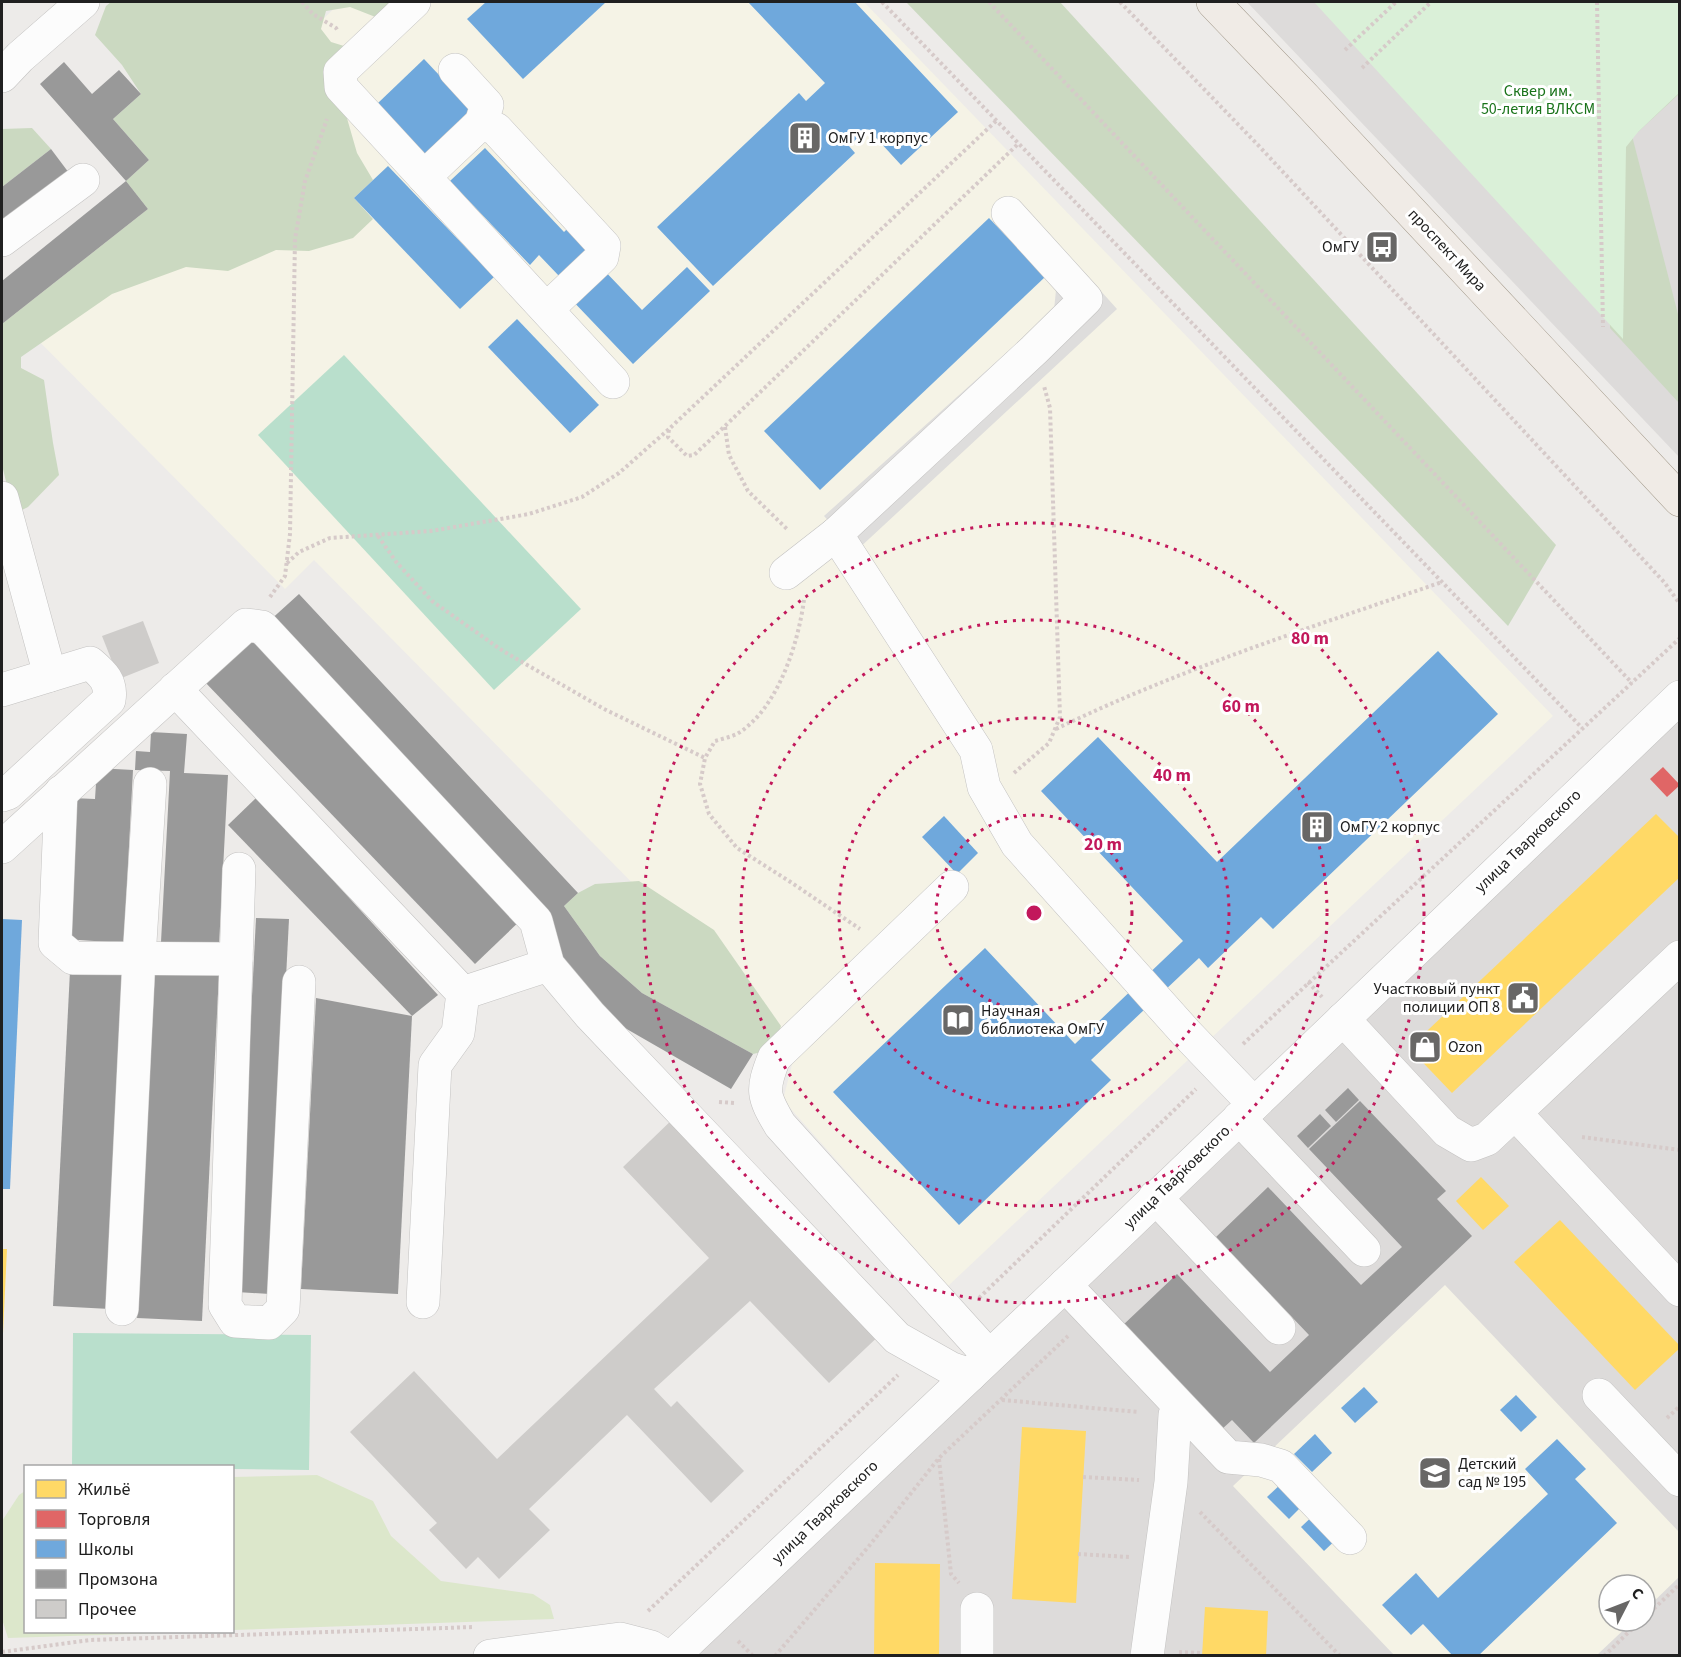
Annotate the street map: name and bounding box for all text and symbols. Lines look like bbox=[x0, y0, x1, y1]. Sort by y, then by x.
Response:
park label: Сквер им. 50-летия ВЛКСМ bbox=[1481, 80, 1595, 120]
building icon: ОмГУ 1 корпус bbox=[787, 120, 823, 156]
place label: ОмГУ 1 корпус bbox=[828, 127, 928, 149]
street label: проспект Мира bbox=[1403, 204, 1491, 296]
bus stop icon: ОмГУ bbox=[1364, 229, 1400, 265]
place label: ОмГУ bbox=[1322, 236, 1360, 258]
text: 80 m bbox=[1291, 626, 1329, 651]
text: 60 m bbox=[1222, 694, 1260, 719]
text: 40 m bbox=[1153, 763, 1191, 788]
street label: улица Тварковского bbox=[1470, 784, 1586, 898]
building icon: ОмГУ 2 корпус bbox=[1299, 809, 1335, 845]
place label: ОмГУ 2 корпус bbox=[1340, 816, 1440, 838]
text: 20 m bbox=[1084, 832, 1122, 857]
centre of rings bbox=[1024, 903, 1044, 923]
place label: Участковый пункт полиции ОП 8 bbox=[1374, 978, 1500, 1018]
public building icon: Участковый пункт полиции ОП 8 bbox=[1505, 980, 1541, 1016]
place label: Научная библиотека ОмГУ bbox=[981, 1000, 1105, 1040]
library icon: Научная библиотека ОмГУ bbox=[940, 1002, 976, 1038]
shop icon: Ozon bbox=[1407, 1029, 1443, 1065]
place label: Ozon bbox=[1448, 1036, 1483, 1058]
street label: улица Тварковского bbox=[1119, 1120, 1235, 1234]
place label: Детский сад № 195 bbox=[1458, 1453, 1526, 1493]
street label: улица Тварковского bbox=[767, 1455, 883, 1569]
school or university icon: Детский сад № 195 bbox=[1417, 1455, 1453, 1491]
legend bbox=[24, 1465, 234, 1633]
text: Жильё bbox=[78, 1477, 131, 1502]
text: Торговля bbox=[78, 1507, 151, 1532]
text: Школы bbox=[78, 1537, 134, 1562]
text: Промзона bbox=[78, 1567, 158, 1592]
north arrow bbox=[1597, 1573, 1657, 1633]
text: С bbox=[1626, 1583, 1649, 1604]
text: Прочее bbox=[78, 1597, 136, 1622]

